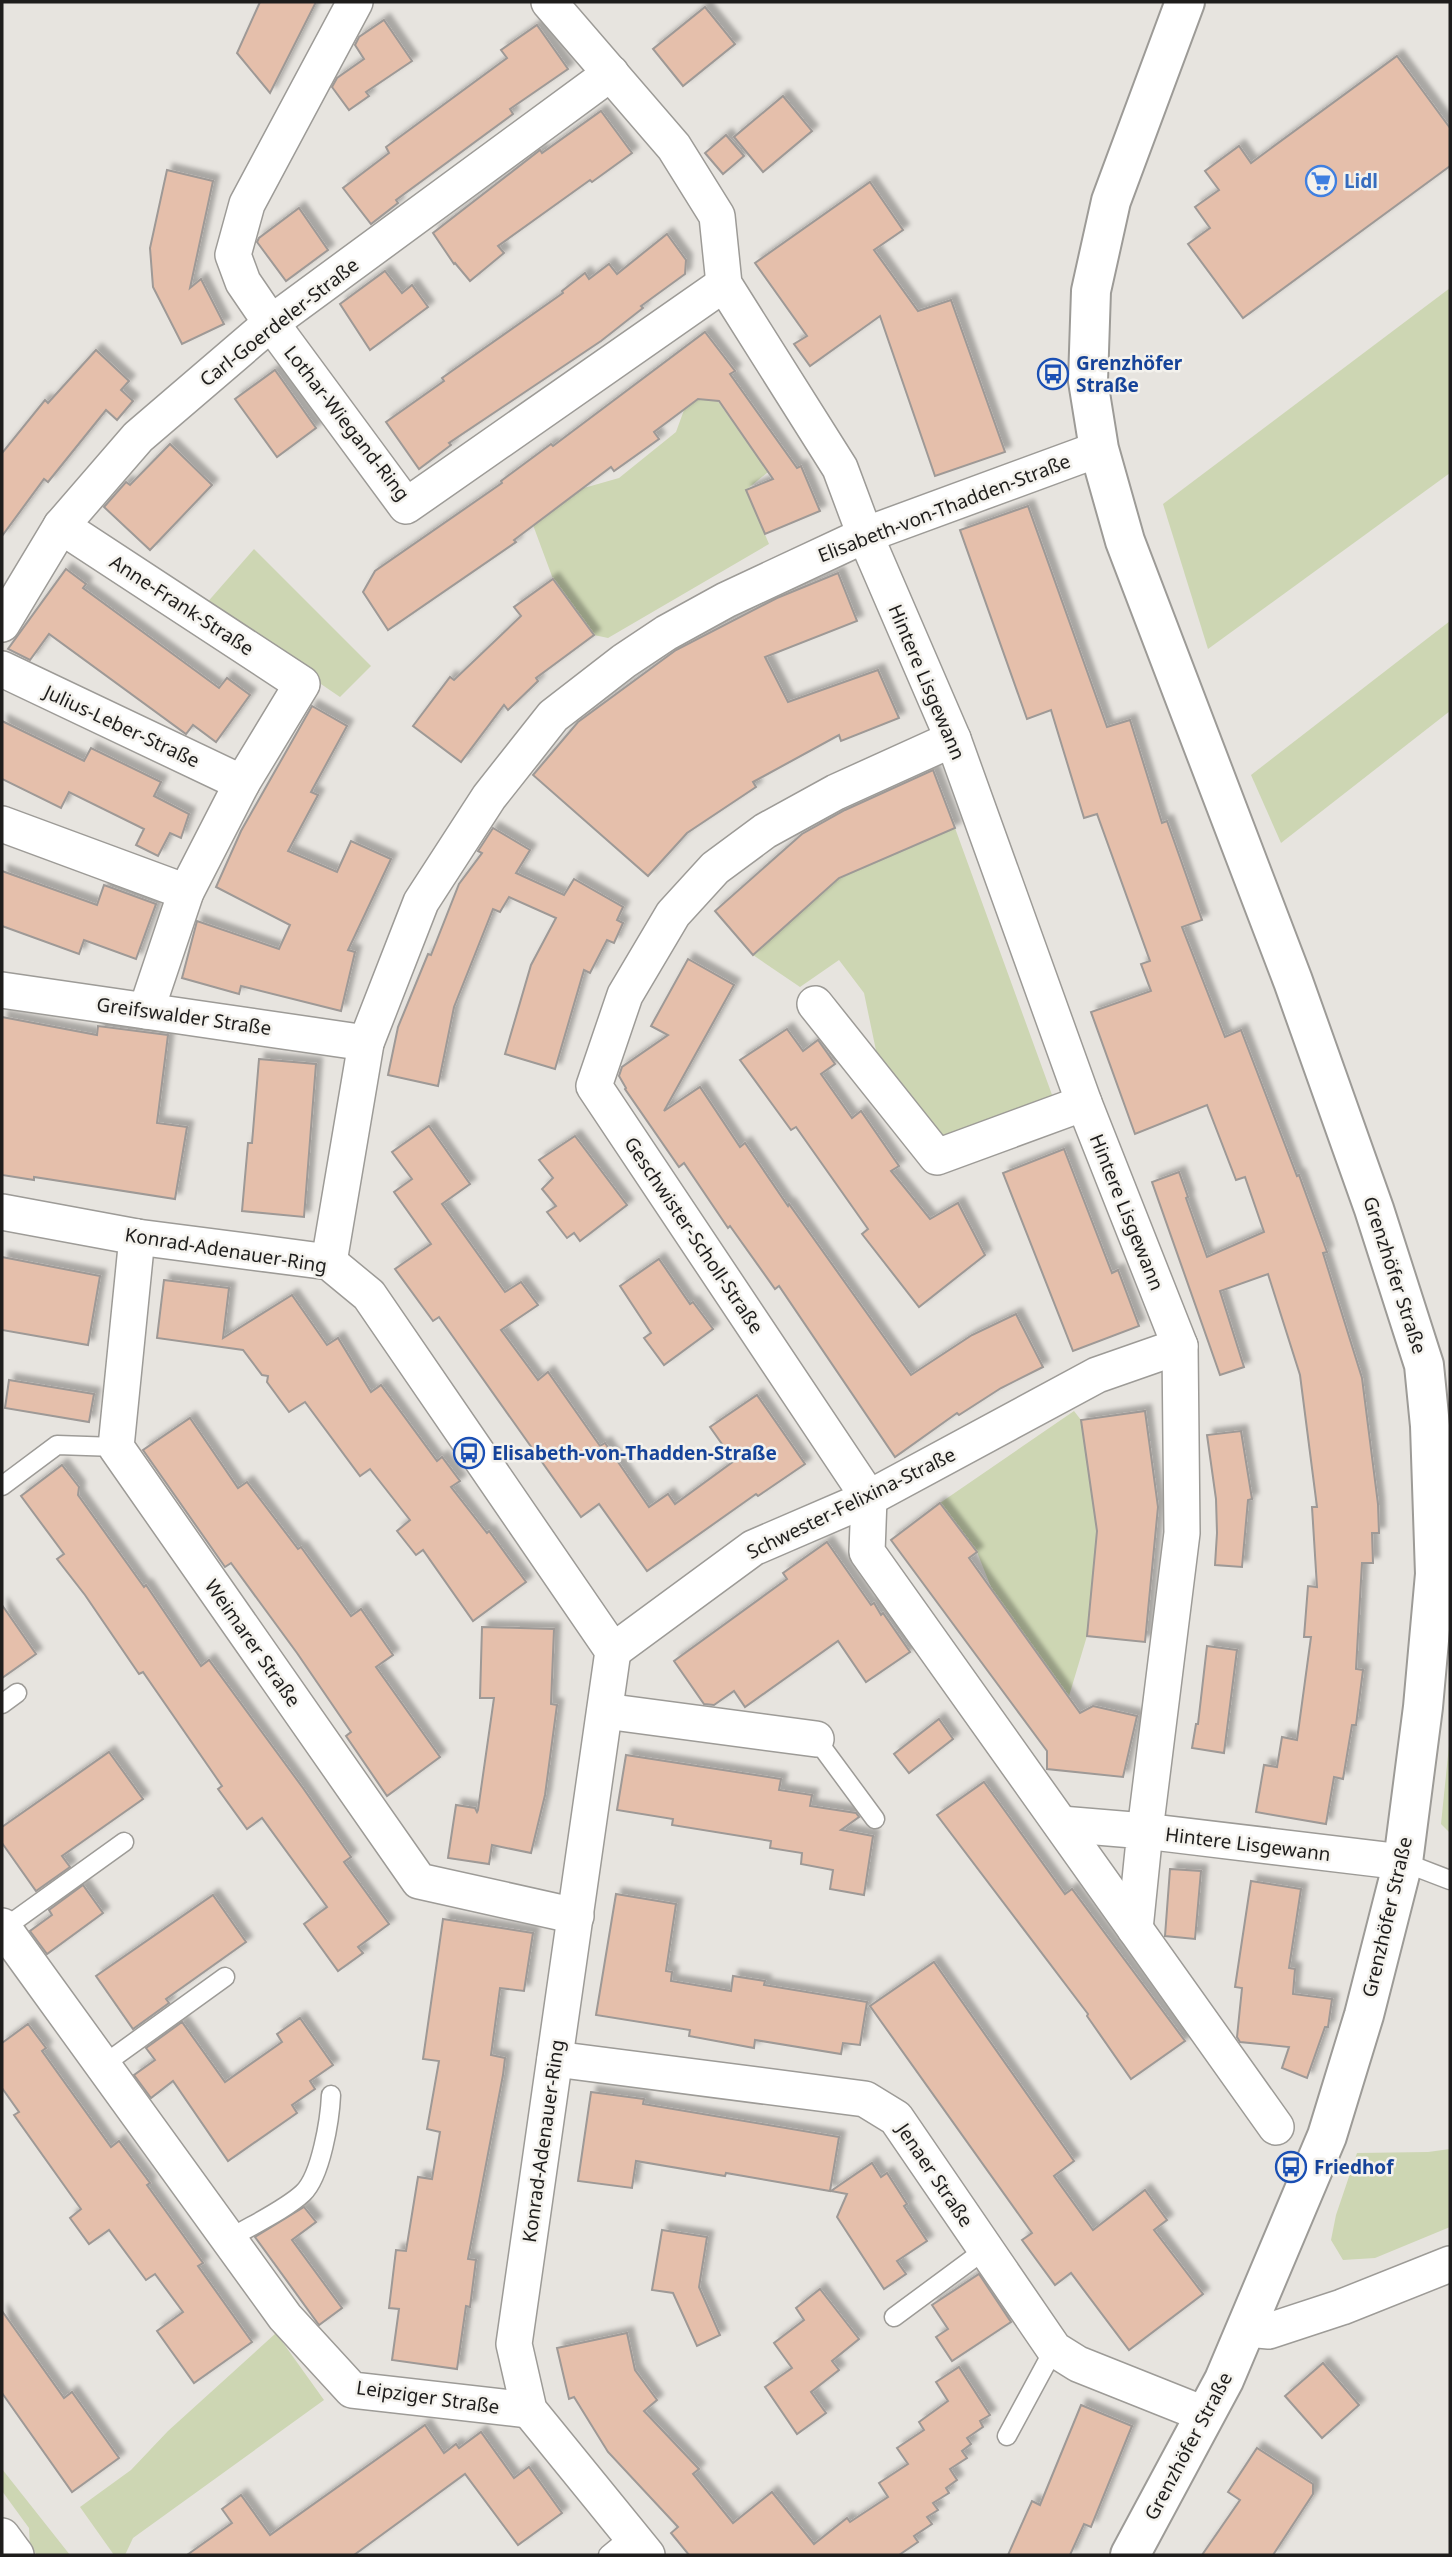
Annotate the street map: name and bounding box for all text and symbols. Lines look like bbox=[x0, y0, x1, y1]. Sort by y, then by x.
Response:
supermarket icon: Lidl bbox=[1304, 164, 1338, 198]
place label: Lidl bbox=[1344, 168, 1378, 194]
street label: Carl-Goerdeler-Straße bbox=[194, 252, 364, 392]
street label: Lothar-Wiegand-Ring bbox=[278, 340, 416, 506]
place label: Grenzhöfer Straße bbox=[1076, 350, 1183, 398]
bus stop icon: Grenzhöfer Straße bbox=[1036, 357, 1070, 391]
street label: Elisabeth-von-Thadden-Straße bbox=[814, 448, 1074, 568]
street label: Anne-Frank-Straße bbox=[105, 549, 259, 661]
street label: Hintere Lisgewann bbox=[883, 600, 971, 764]
street label: Julius-Leber-Straße bbox=[38, 678, 204, 773]
street label: Greifswalder Straße bbox=[95, 991, 273, 1041]
street label: Hintere Lisgewann bbox=[1084, 1130, 1170, 1294]
street label: Geschwister-Scholl-Straße bbox=[618, 1132, 770, 1338]
street label: Grenzhöfer Straße bbox=[1357, 1193, 1433, 1357]
street label: Konrad-Adenauer-Ring bbox=[123, 1221, 329, 1279]
bus stop icon: Elisabeth-von-Thadden-Straße bbox=[452, 1436, 486, 1470]
place label: Elisabeth-von-Thadden-Straße bbox=[492, 1440, 777, 1466]
street label: Schwester-Felixina-Straße bbox=[742, 1441, 960, 1565]
street label: Weimarer Straße bbox=[199, 1574, 307, 1712]
street label: Hintere Lisgewann bbox=[1164, 1821, 1332, 1867]
street label: Grenzhöfer Straße bbox=[1356, 1834, 1418, 2000]
street label: Konrad-Adenauer-Ring bbox=[516, 2038, 570, 2244]
street label: Jenaer Straße bbox=[890, 2116, 979, 2232]
bus stop icon: Friedhof bbox=[1274, 2150, 1308, 2184]
place label: Friedhof bbox=[1314, 2154, 1395, 2180]
street label: Grenzhöfer Straße bbox=[1138, 2367, 1238, 2525]
street label: Leipziger Straße bbox=[355, 2374, 501, 2420]

